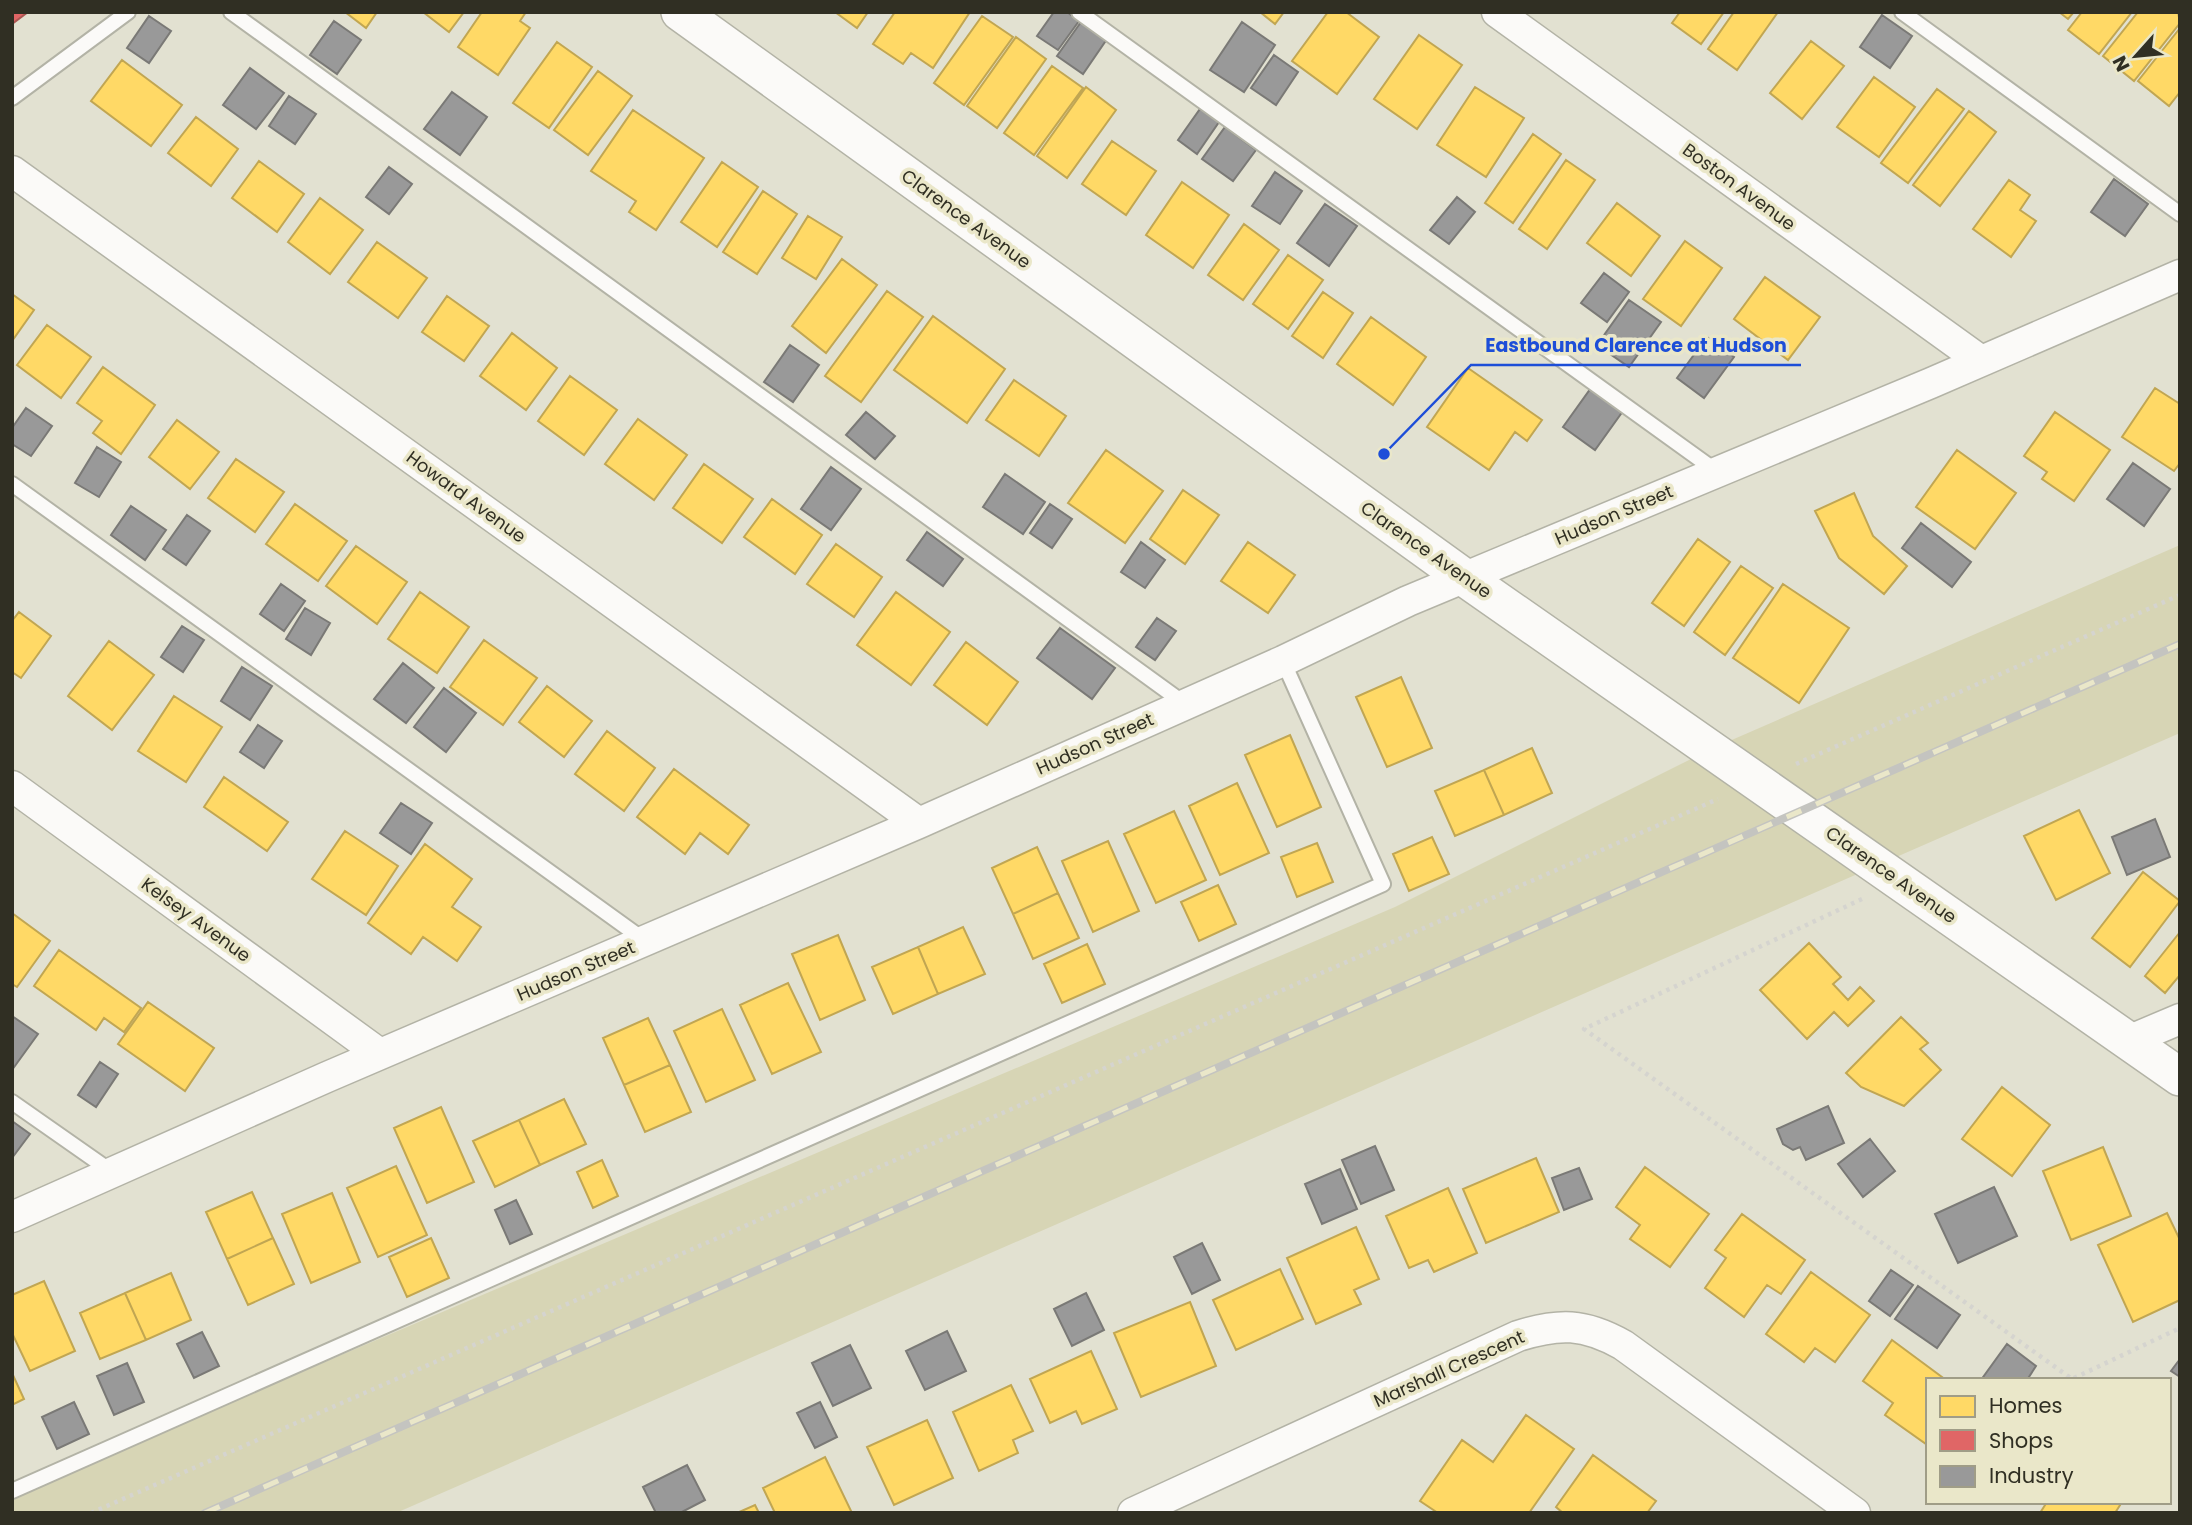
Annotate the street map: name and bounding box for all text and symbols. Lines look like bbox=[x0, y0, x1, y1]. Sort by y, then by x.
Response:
north arrow bbox=[2101, 21, 2171, 91]
text: N bbox=[2106, 51, 2137, 76]
street label: Boston Avenue bbox=[1678, 137, 1801, 236]
street label: Clarence Avenue bbox=[897, 163, 1036, 274]
callout: Eastbound Clarence at Hudson bbox=[1471, 325, 1801, 365]
text: Eastbound Clarence at Hudson bbox=[1485, 332, 1787, 359]
street label: Howard Avenue bbox=[401, 445, 531, 548]
street label: Hudson Street bbox=[1551, 478, 1677, 551]
street label: Clarence Avenue bbox=[1356, 495, 1497, 604]
street label: Hudson Street bbox=[1032, 706, 1157, 781]
street label: Clarence Avenue bbox=[1821, 820, 1962, 929]
street label: Kelsey Avenue bbox=[137, 871, 256, 968]
street label: Hudson Street bbox=[513, 934, 639, 1007]
street label: Marshall Crescent bbox=[1370, 1324, 1528, 1413]
legend bbox=[1926, 1378, 2171, 1504]
text: Homes bbox=[1989, 1391, 2063, 1420]
text: Shops bbox=[1989, 1426, 2053, 1455]
text: Industry bbox=[1989, 1461, 2074, 1490]

